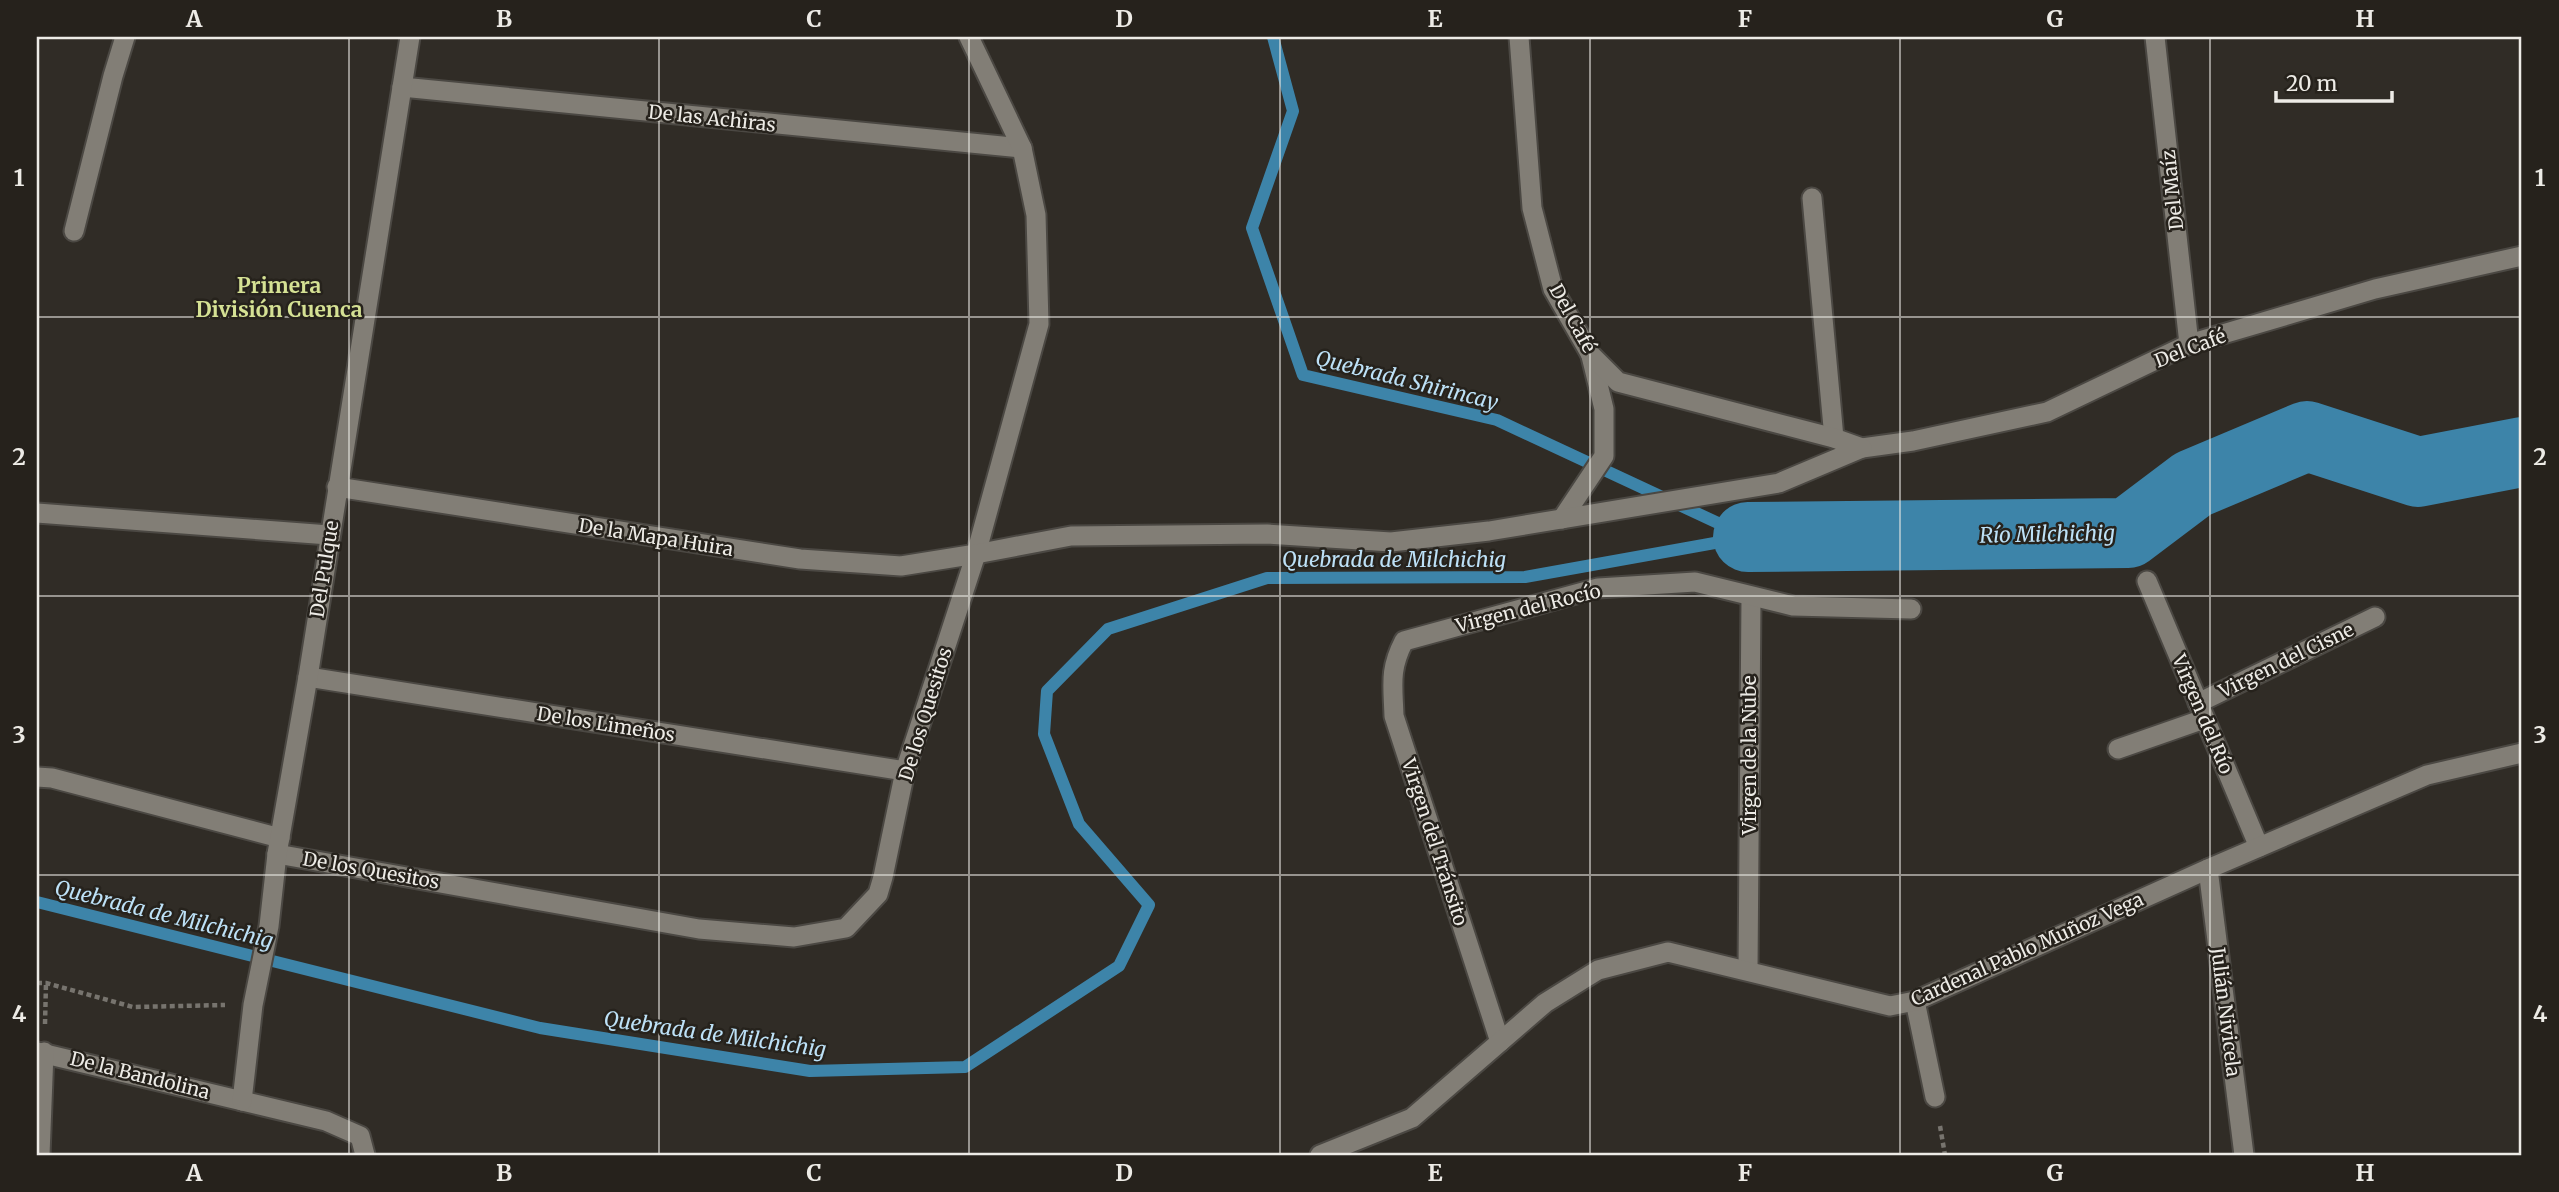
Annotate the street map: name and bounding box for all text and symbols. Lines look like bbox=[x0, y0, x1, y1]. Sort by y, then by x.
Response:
text: A bbox=[185, 4, 203, 33]
text: B bbox=[496, 4, 512, 33]
text: C bbox=[806, 4, 822, 33]
text: D bbox=[1115, 4, 1133, 33]
text: E bbox=[1427, 4, 1443, 33]
text: F bbox=[1738, 4, 1752, 33]
text: G bbox=[2047, 4, 2064, 33]
text: H bbox=[2356, 4, 2375, 33]
scale bar bbox=[2276, 60, 2391, 104]
text: 20 m bbox=[2286, 70, 2338, 97]
street label: De las Achiras bbox=[647, 99, 777, 137]
street label: Del Maíz bbox=[2156, 149, 2188, 231]
text: 1 bbox=[14, 163, 25, 192]
text: 1 bbox=[2535, 163, 2546, 192]
district label: Primera División Cuenca bbox=[196, 272, 363, 323]
street label: Del Café bbox=[1544, 280, 1602, 357]
street label: Del Café bbox=[2151, 323, 2229, 373]
water label: Quebrada Shirincay bbox=[1313, 344, 1501, 416]
text: 2 bbox=[12, 442, 26, 471]
text: 2 bbox=[2533, 442, 2547, 471]
street label: De la Mapa Huira bbox=[577, 513, 735, 561]
street label: Del Pulque bbox=[304, 519, 344, 619]
water label: Río Milchichig bbox=[1979, 519, 2115, 549]
water label: Quebrada de Milchichig bbox=[1282, 546, 1506, 573]
street label: Virgen del Rocío bbox=[1452, 578, 1603, 638]
street label: Virgen del Cisne bbox=[2214, 617, 2357, 703]
street label: De los Quesitos bbox=[893, 644, 957, 784]
street label: Virgen del Río bbox=[2167, 650, 2239, 777]
street label: Virgen de la Nube bbox=[1737, 675, 1761, 836]
street label: De los Limeños bbox=[535, 701, 677, 747]
text: 3 bbox=[12, 720, 26, 749]
text: 3 bbox=[2533, 720, 2547, 749]
street label: Virgen del Tránsito bbox=[1396, 754, 1473, 929]
street label: De los Quesitos bbox=[301, 846, 441, 894]
water label: Quebrada de Milchichig bbox=[52, 874, 276, 954]
street label: Cardenal Pablo Muñoz Vega bbox=[1907, 887, 2147, 1011]
street label: Julián Nivicela bbox=[2206, 945, 2246, 1078]
text: 4 bbox=[12, 999, 27, 1028]
text: 4 bbox=[2533, 999, 2548, 1028]
water label: Quebrada de Milchichig bbox=[602, 1005, 828, 1063]
street label: De la Bandolina bbox=[68, 1046, 212, 1104]
text: A bbox=[185, 1158, 203, 1187]
text: B bbox=[496, 1158, 512, 1187]
text: C bbox=[806, 1158, 822, 1187]
text: D bbox=[1115, 1158, 1133, 1187]
text: E bbox=[1427, 1158, 1443, 1187]
text: F bbox=[1738, 1158, 1752, 1187]
text: G bbox=[2047, 1158, 2064, 1187]
text: H bbox=[2356, 1158, 2375, 1187]

